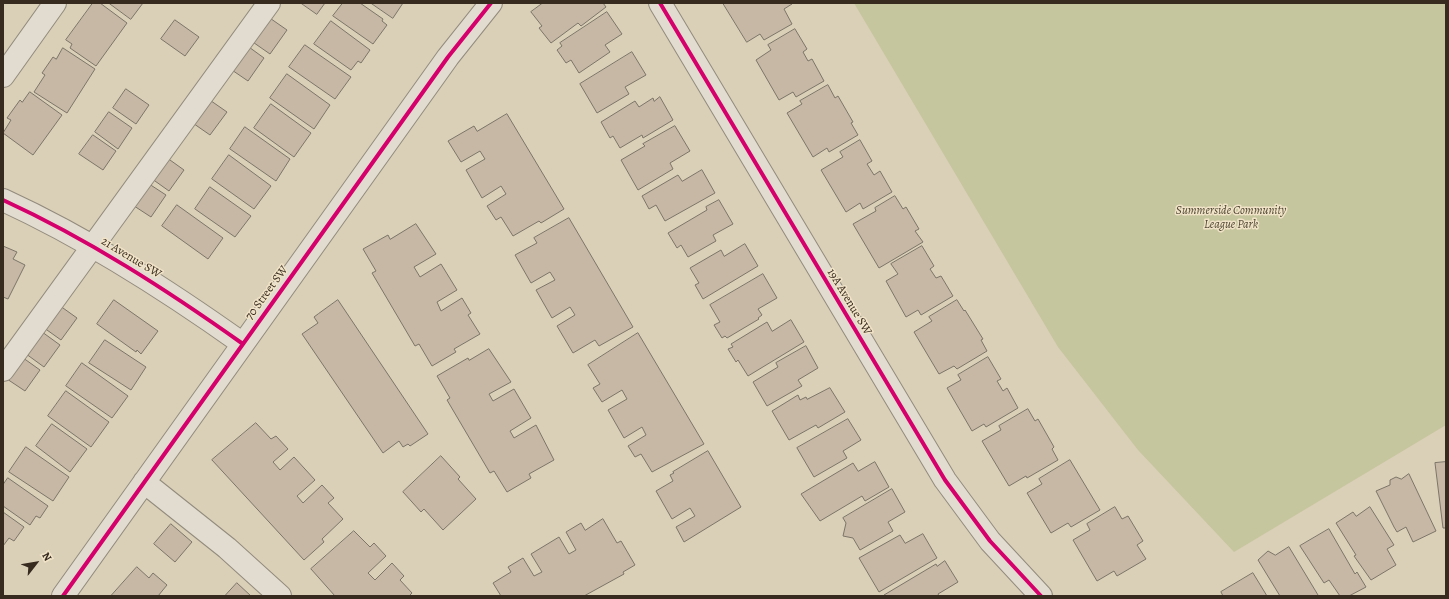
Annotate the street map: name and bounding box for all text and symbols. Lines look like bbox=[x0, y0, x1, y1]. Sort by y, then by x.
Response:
park label: Summerside Community League Park bbox=[1176, 204, 1286, 232]
street label: 21 Avenue SW bbox=[98, 234, 164, 282]
street label: 70 Street SW bbox=[243, 263, 291, 323]
street label: 19A Avenue SW bbox=[824, 266, 874, 338]
north arrow bbox=[16, 543, 56, 583]
text: N bbox=[38, 549, 55, 564]

